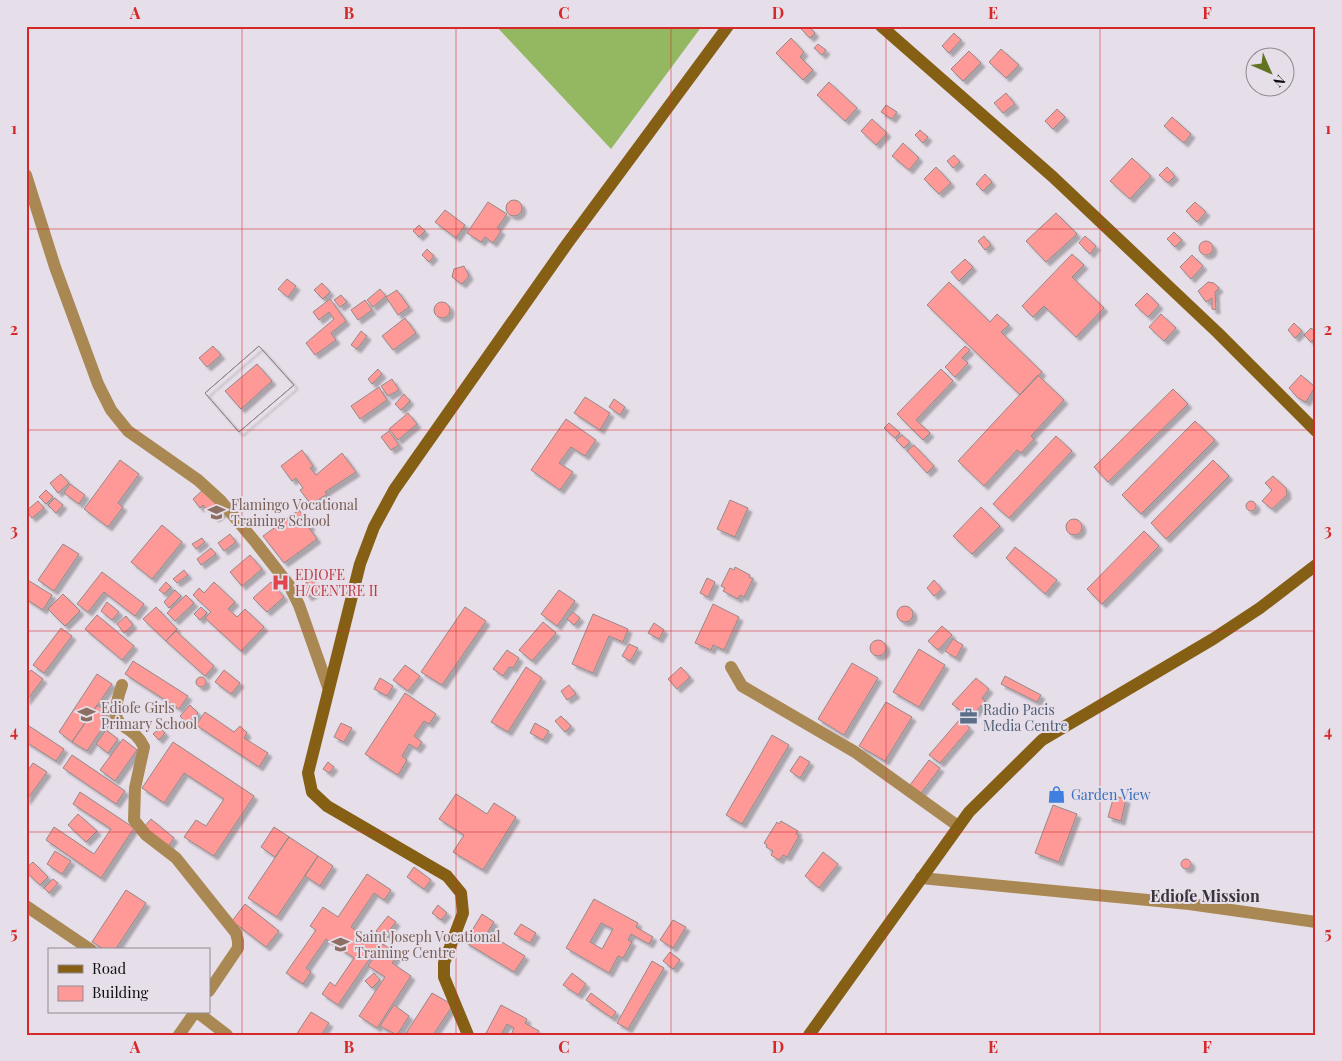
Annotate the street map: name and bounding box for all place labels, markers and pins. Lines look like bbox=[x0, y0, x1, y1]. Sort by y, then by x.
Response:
place label: Flamingo Vocational Training School bbox=[231, 495, 358, 530]
school or university icon: Flamingo Vocational Training School bbox=[207, 502, 227, 522]
place label: EDIOFE H/CENTRE II bbox=[295, 565, 378, 600]
hospital icon: EDIOFE H/CENTRE II bbox=[271, 572, 291, 592]
place label: Ediofe Girls Primary School bbox=[101, 698, 197, 733]
place label: Radio Pacis Media Centre bbox=[983, 700, 1068, 735]
school or university icon: Ediofe Girls Primary School bbox=[77, 705, 97, 725]
office icon: Radio Pacis Media Centre bbox=[959, 707, 979, 727]
shop icon: Garden View bbox=[1047, 784, 1067, 804]
place label: Garden View bbox=[1071, 785, 1151, 804]
place label: Saint Joseph Vocational Training Centre bbox=[355, 927, 500, 962]
school or university icon: Saint Joseph Vocational Training Centre bbox=[331, 934, 351, 954]

